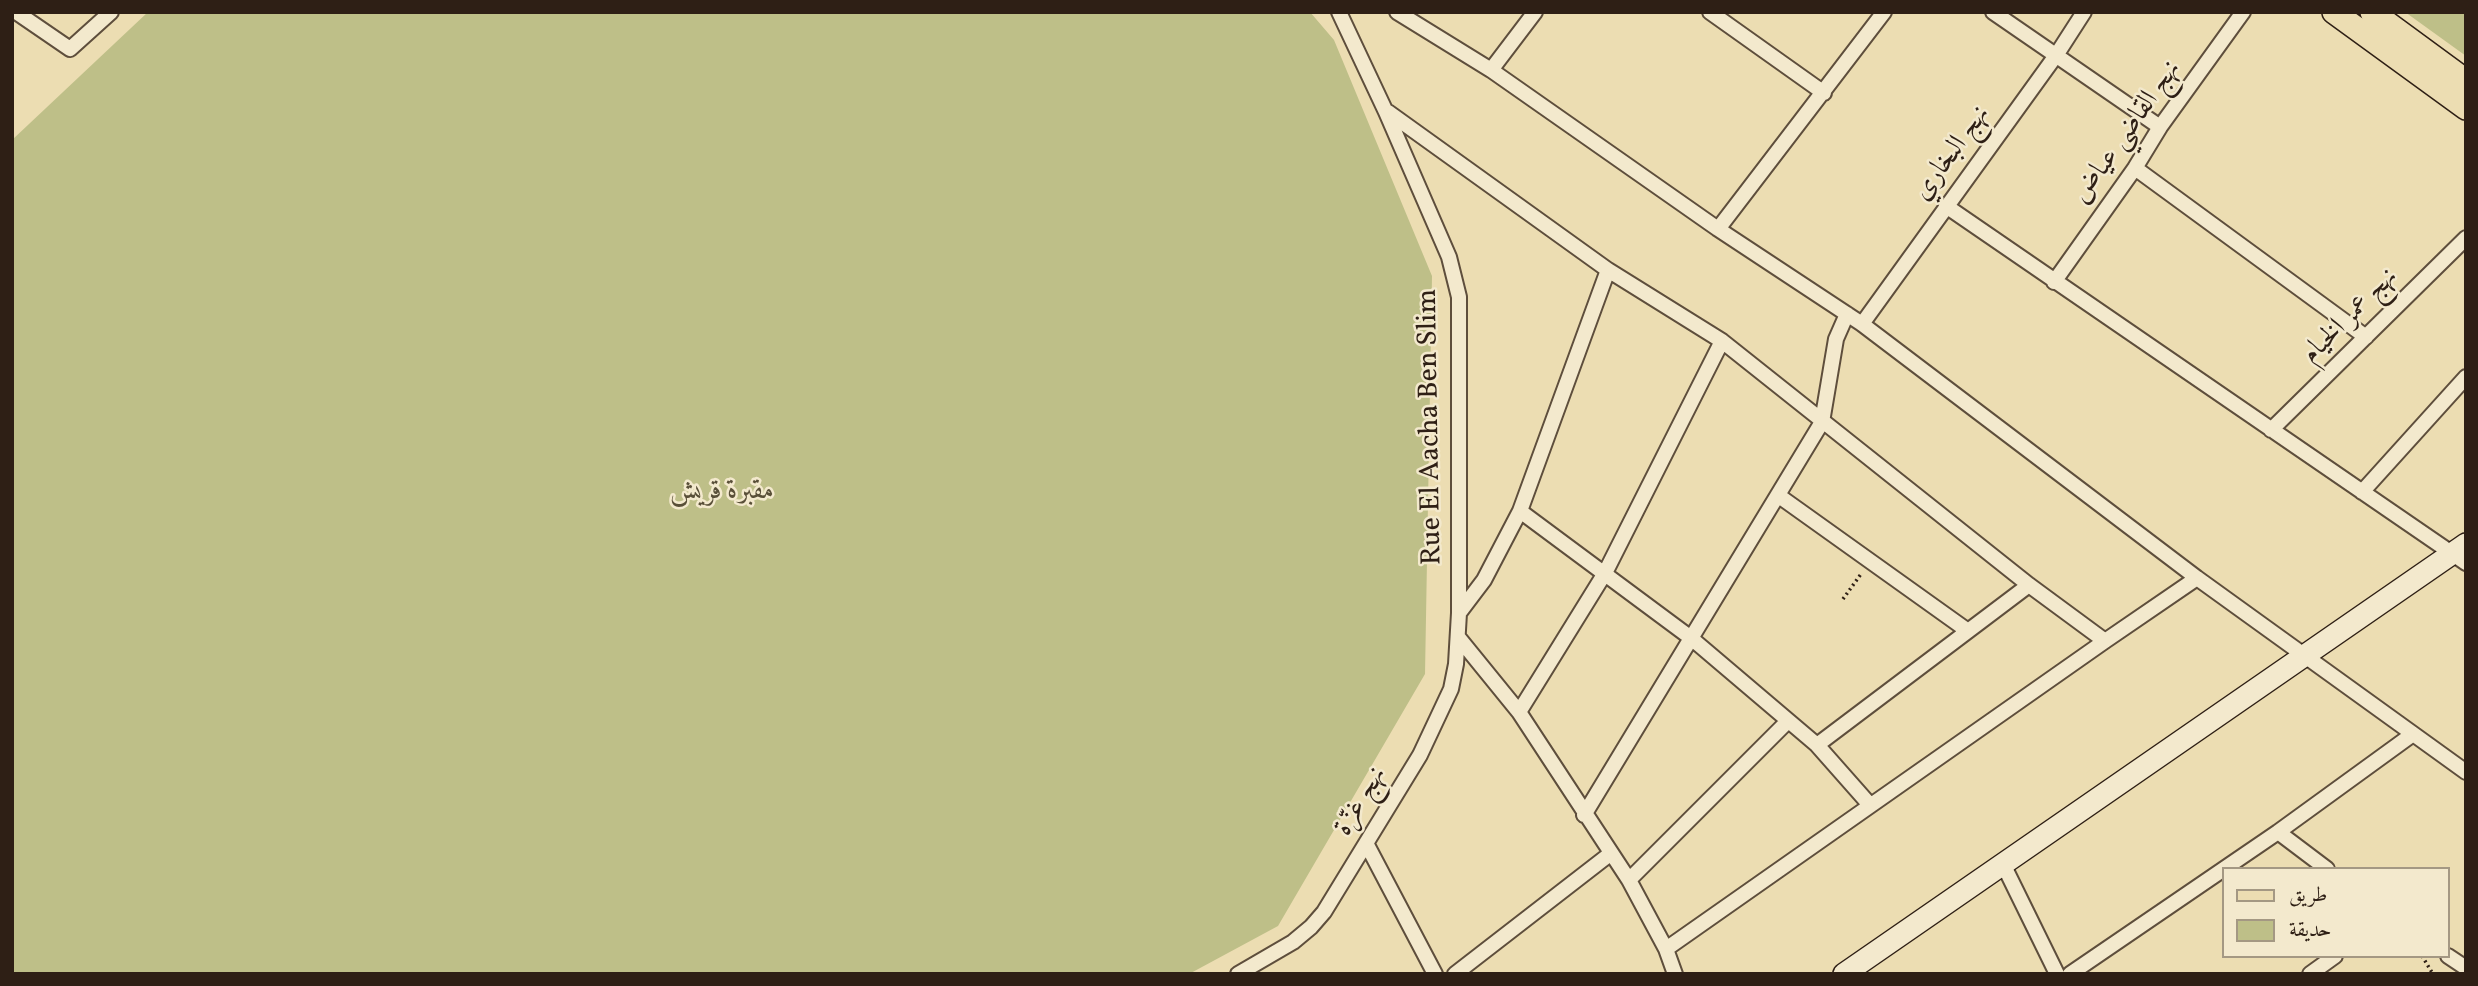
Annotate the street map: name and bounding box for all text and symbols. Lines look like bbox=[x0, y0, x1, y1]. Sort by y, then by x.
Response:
street label: نهج القاضي عياض bbox=[2066, 55, 2190, 211]
street label: نهج البخاري bbox=[1907, 100, 1999, 208]
street label: نهج عمر الخيام bbox=[2296, 262, 2406, 372]
street label: Rue El Aacha Ben Slim bbox=[1413, 289, 1451, 565]
park label: مقبرة قريش bbox=[669, 476, 775, 510]
street label: نهج غزّة bbox=[1328, 761, 1396, 843]
legend bbox=[2222, 867, 2450, 958]
text: طريق bbox=[2289, 881, 2327, 910]
text: حديقة bbox=[2289, 916, 2332, 945]

